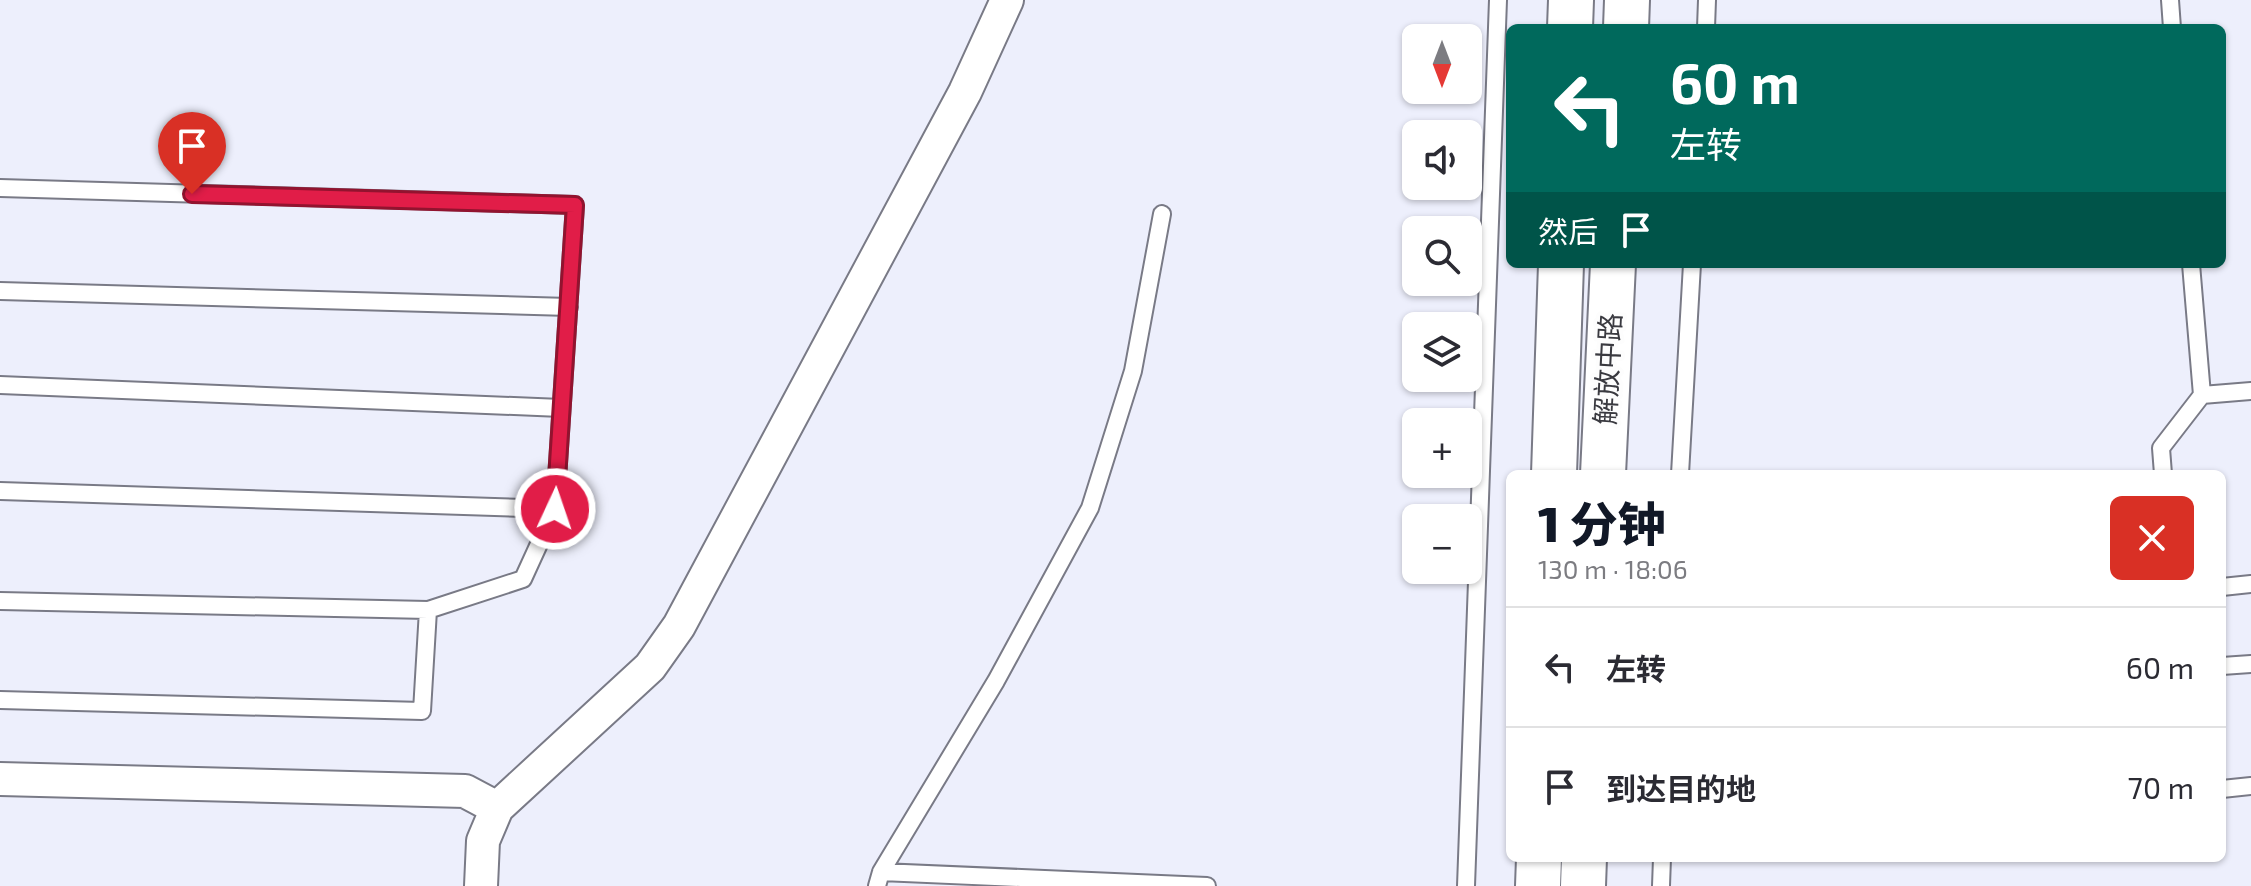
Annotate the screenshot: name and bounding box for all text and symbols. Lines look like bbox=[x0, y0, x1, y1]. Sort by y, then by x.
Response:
north arrow bbox=[1402, 24, 1482, 104]
map controls bbox=[1402, 24, 1482, 584]
text: 60 m bbox=[1670, 48, 1800, 115]
icon: left bbox=[1538, 56, 1642, 160]
pin bbox=[158, 112, 226, 194]
button: sound bbox=[1402, 120, 1482, 200]
text: 左转 bbox=[1670, 122, 1742, 165]
icon: arrive bbox=[170, 124, 214, 168]
icon: arrive bbox=[1614, 208, 1658, 252]
text: 然后 bbox=[1538, 213, 1598, 249]
button: search bbox=[1402, 216, 1482, 296]
button: layers bbox=[1402, 312, 1482, 392]
street label: 解放中路 bbox=[1587, 312, 1627, 426]
button: + bbox=[1402, 408, 1482, 488]
position arrow bbox=[513, 467, 597, 551]
text: 1 分钟 bbox=[1538, 494, 1666, 552]
button: close bbox=[2110, 496, 2194, 580]
button: − bbox=[1402, 504, 1482, 584]
text: 130 m · 18:06 bbox=[1538, 553, 1688, 584]
icon: left bbox=[1538, 645, 1582, 689]
text: 60 m bbox=[2126, 649, 2194, 685]
text: 左转 bbox=[1606, 650, 1666, 686]
icon: arrive bbox=[1538, 765, 1582, 809]
text: 70 m bbox=[2128, 769, 2194, 805]
text: 到达目的地 bbox=[1606, 770, 1756, 806]

